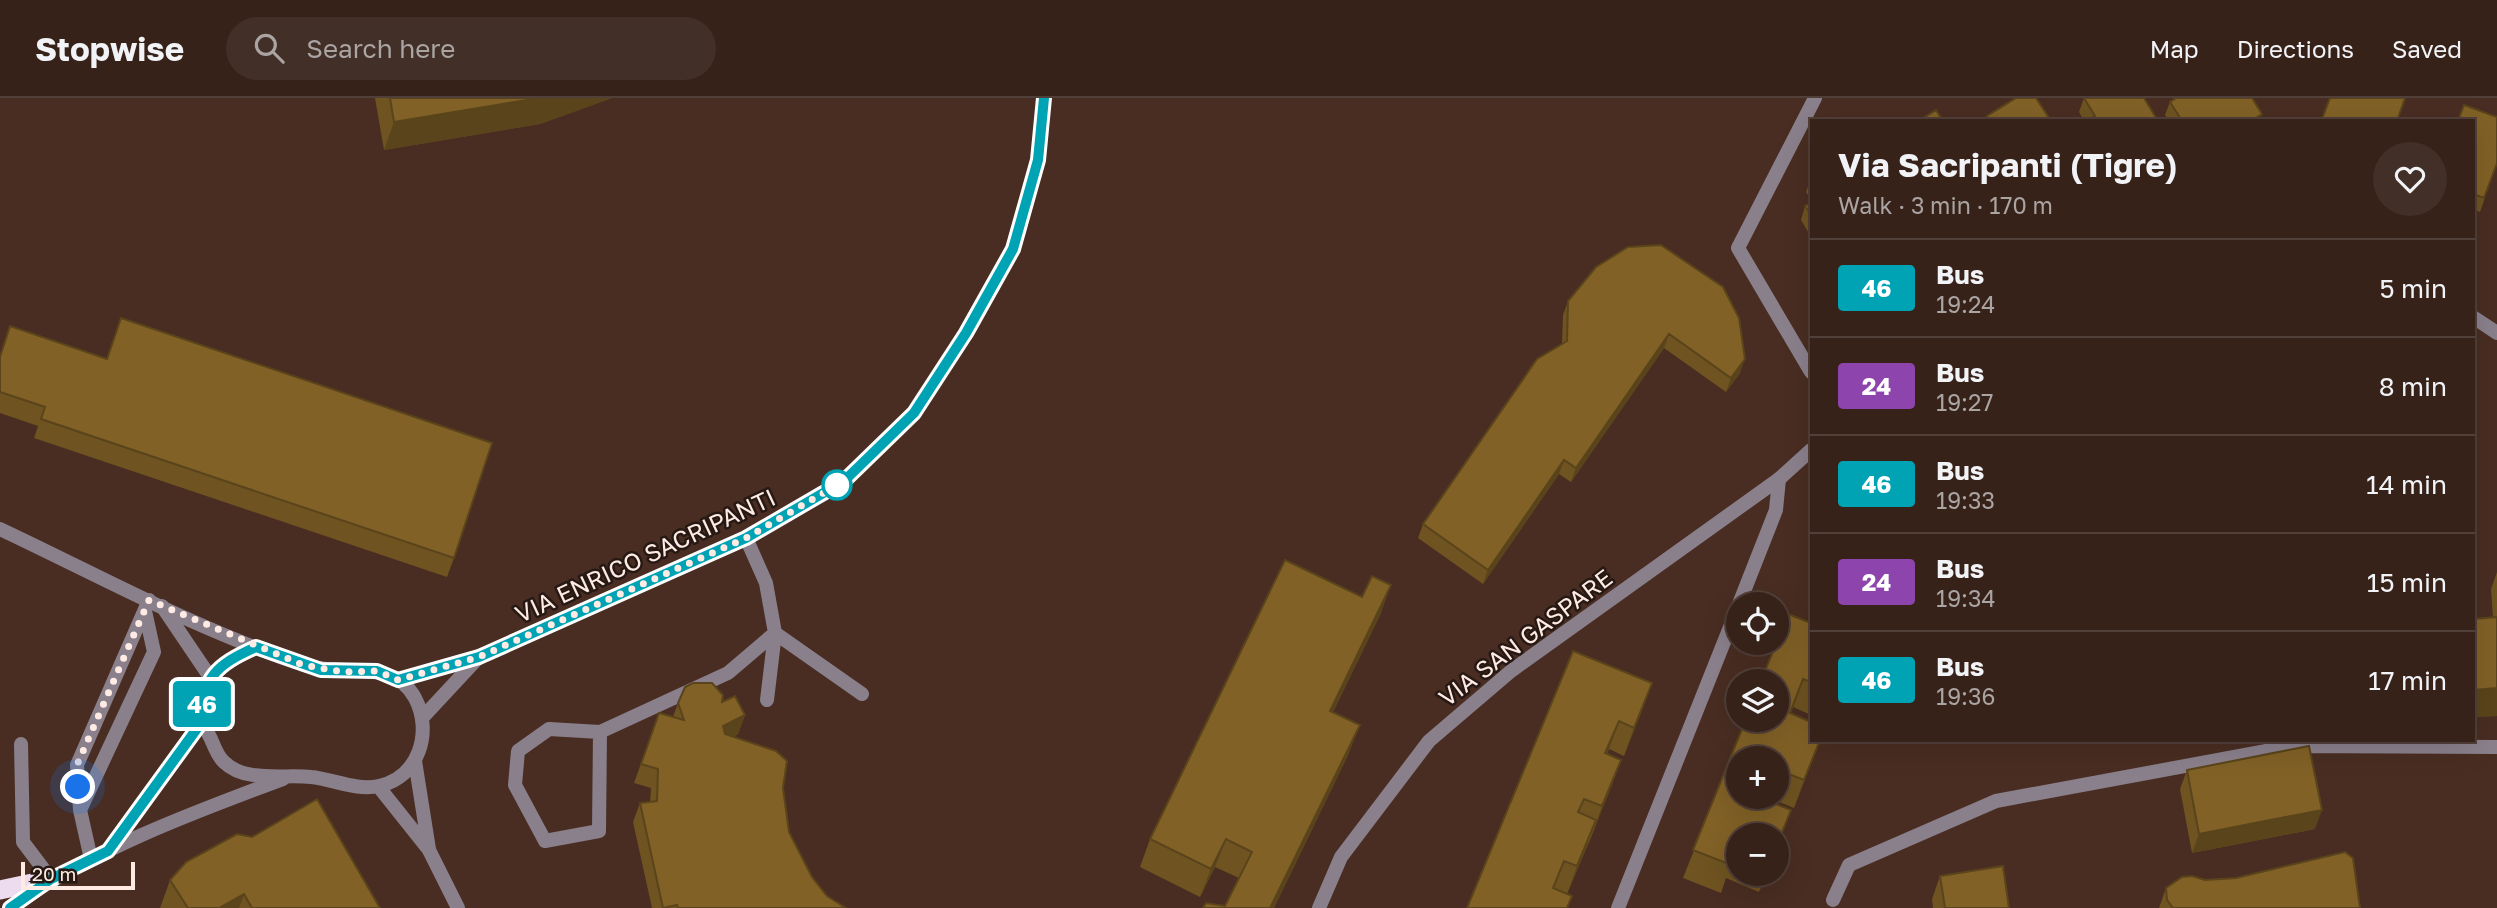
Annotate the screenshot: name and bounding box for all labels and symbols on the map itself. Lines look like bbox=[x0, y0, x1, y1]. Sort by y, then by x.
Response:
unlabelled marker bbox=[822, 470, 852, 500]
street label: VIA ENRICO SACRIPANTI bbox=[510, 482, 780, 628]
street label: VIA SAN GASPARE bbox=[1433, 562, 1617, 712]
line badge: 46 bbox=[170, 681, 234, 727]
your location bbox=[60, 769, 95, 804]
scale bar bbox=[21, 859, 135, 891]

